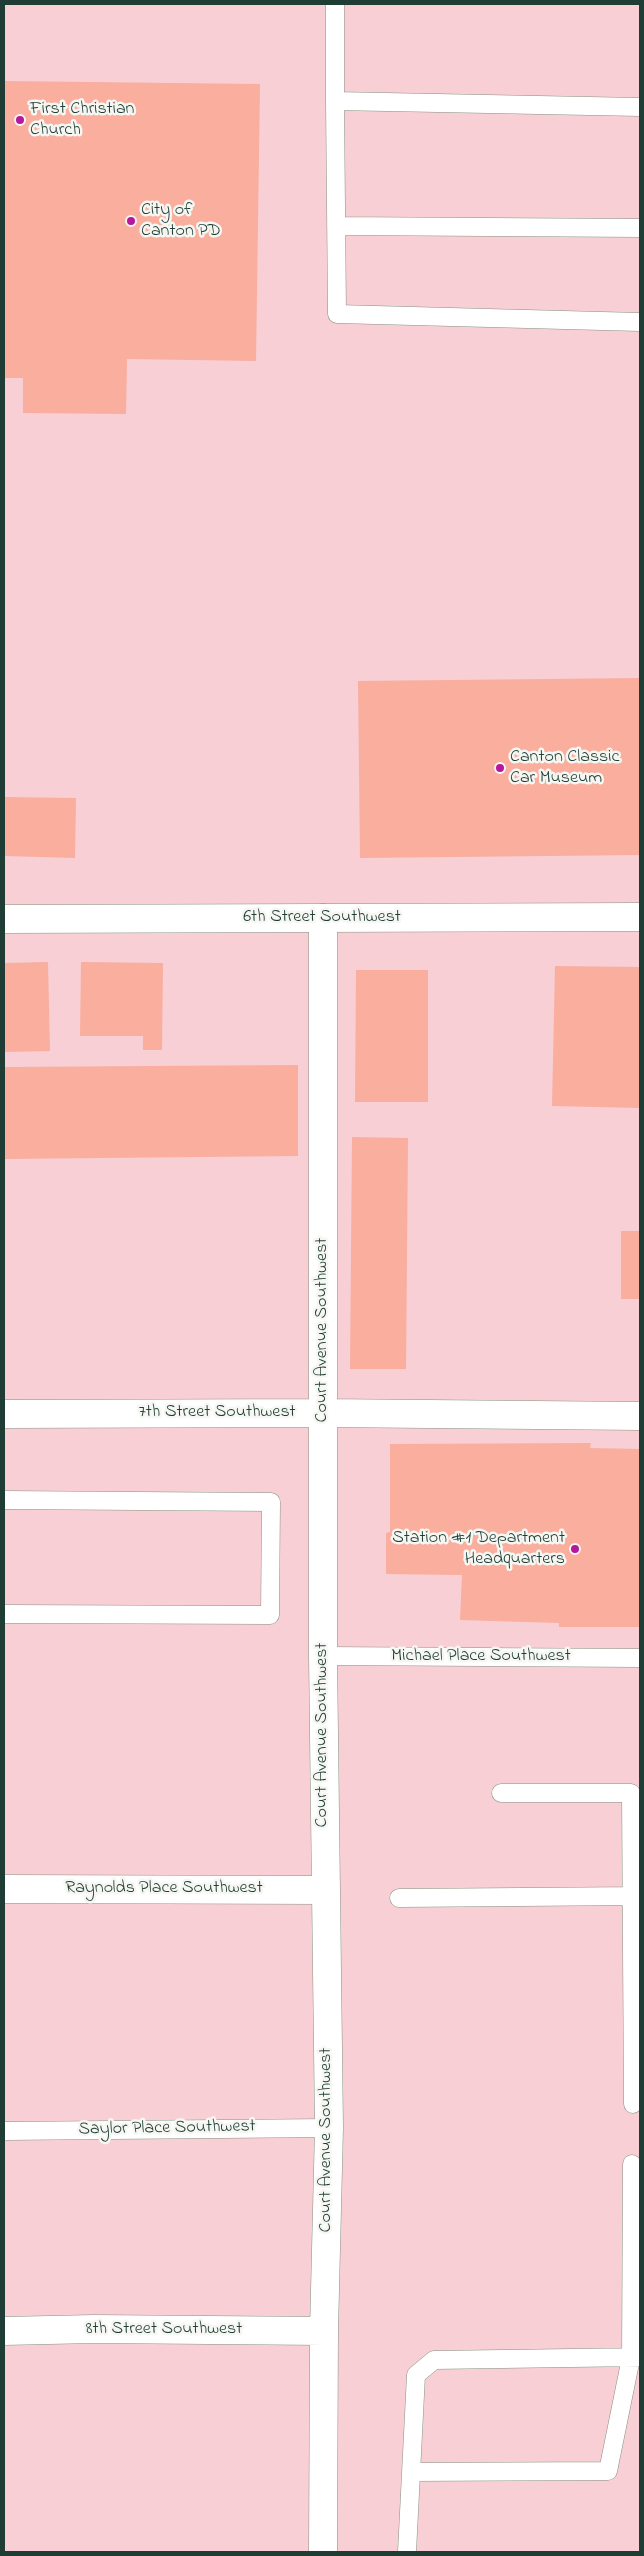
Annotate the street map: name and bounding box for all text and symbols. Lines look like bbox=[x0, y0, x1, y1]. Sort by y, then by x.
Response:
place label: First Christian Church bbox=[30, 99, 134, 142]
marker: First Christian Church bbox=[14, 114, 26, 126]
place label: City of Canton PD bbox=[141, 200, 221, 242]
marker: City of Canton PD bbox=[125, 215, 137, 227]
place label: Canton Classic Car Museum bbox=[510, 747, 619, 790]
marker: Canton Classic Car Museum bbox=[494, 762, 506, 774]
street label: 6th Street Southwest bbox=[243, 907, 401, 929]
street label: Court Avenue Southwest bbox=[312, 1238, 334, 1422]
street label: 7th Street Southwest bbox=[138, 1402, 296, 1424]
place label: Station #1 Department Headquarters bbox=[392, 1528, 565, 1570]
marker: Station #1 Department Headquarters bbox=[569, 1543, 581, 1555]
street label: Court Avenue Southwest bbox=[312, 1643, 334, 1827]
street label: Michael Place Southwest bbox=[391, 1646, 571, 1668]
street label: Raynolds Place Southwest bbox=[65, 1878, 263, 1900]
street label: Court Avenue Southwest bbox=[316, 2048, 338, 2232]
street label: Saylor Place Southwest bbox=[78, 2117, 256, 2141]
street label: 8th Street Southwest bbox=[86, 2319, 242, 2341]

